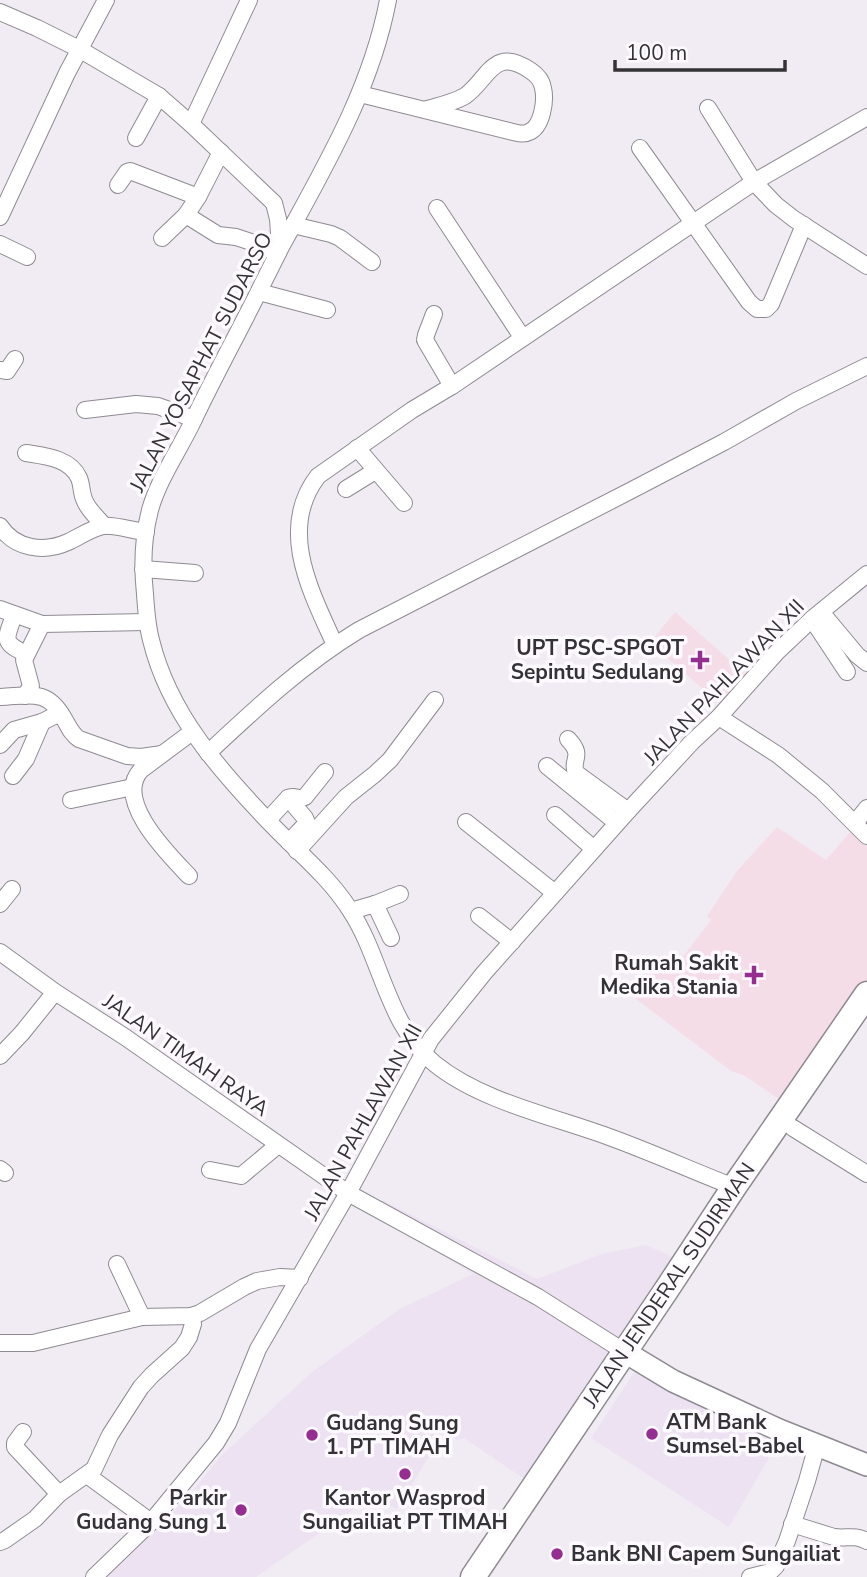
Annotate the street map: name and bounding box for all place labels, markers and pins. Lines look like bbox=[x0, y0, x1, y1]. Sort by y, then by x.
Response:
place label: UPT PSC-SPGOT Sepintu Sedulang bbox=[511, 634, 684, 686]
marker: UPT PSC-SPGOT Sepintu Sedulang bbox=[690, 650, 710, 670]
place label: Rumah Sakit Medika Stania bbox=[600, 949, 739, 1001]
marker: Rumah Sakit Medika Stania bbox=[744, 965, 764, 985]
place label: ATM Bank Sumsel-Babel bbox=[666, 1408, 804, 1460]
place label: Gudang Sung 1. PT TIMAH bbox=[326, 1409, 459, 1461]
marker: ATM Bank Sumsel-Babel bbox=[644, 1426, 660, 1442]
marker: Gudang Sung 1. PT TIMAH bbox=[304, 1427, 320, 1443]
marker: Kantor Wasprod Sungailiat PT TIMAH bbox=[397, 1466, 413, 1482]
place label: Parkir Gudang Sung 1 bbox=[76, 1484, 228, 1536]
place label: Kantor Wasprod Sungailiat PT TIMAH bbox=[302, 1484, 508, 1536]
marker: Parkir Gudang Sung 1 bbox=[233, 1502, 249, 1518]
place label: Bank BNI Capem Sungailiat bbox=[571, 1540, 841, 1568]
marker: Bank BNI Capem Sungailiat bbox=[549, 1546, 565, 1562]

